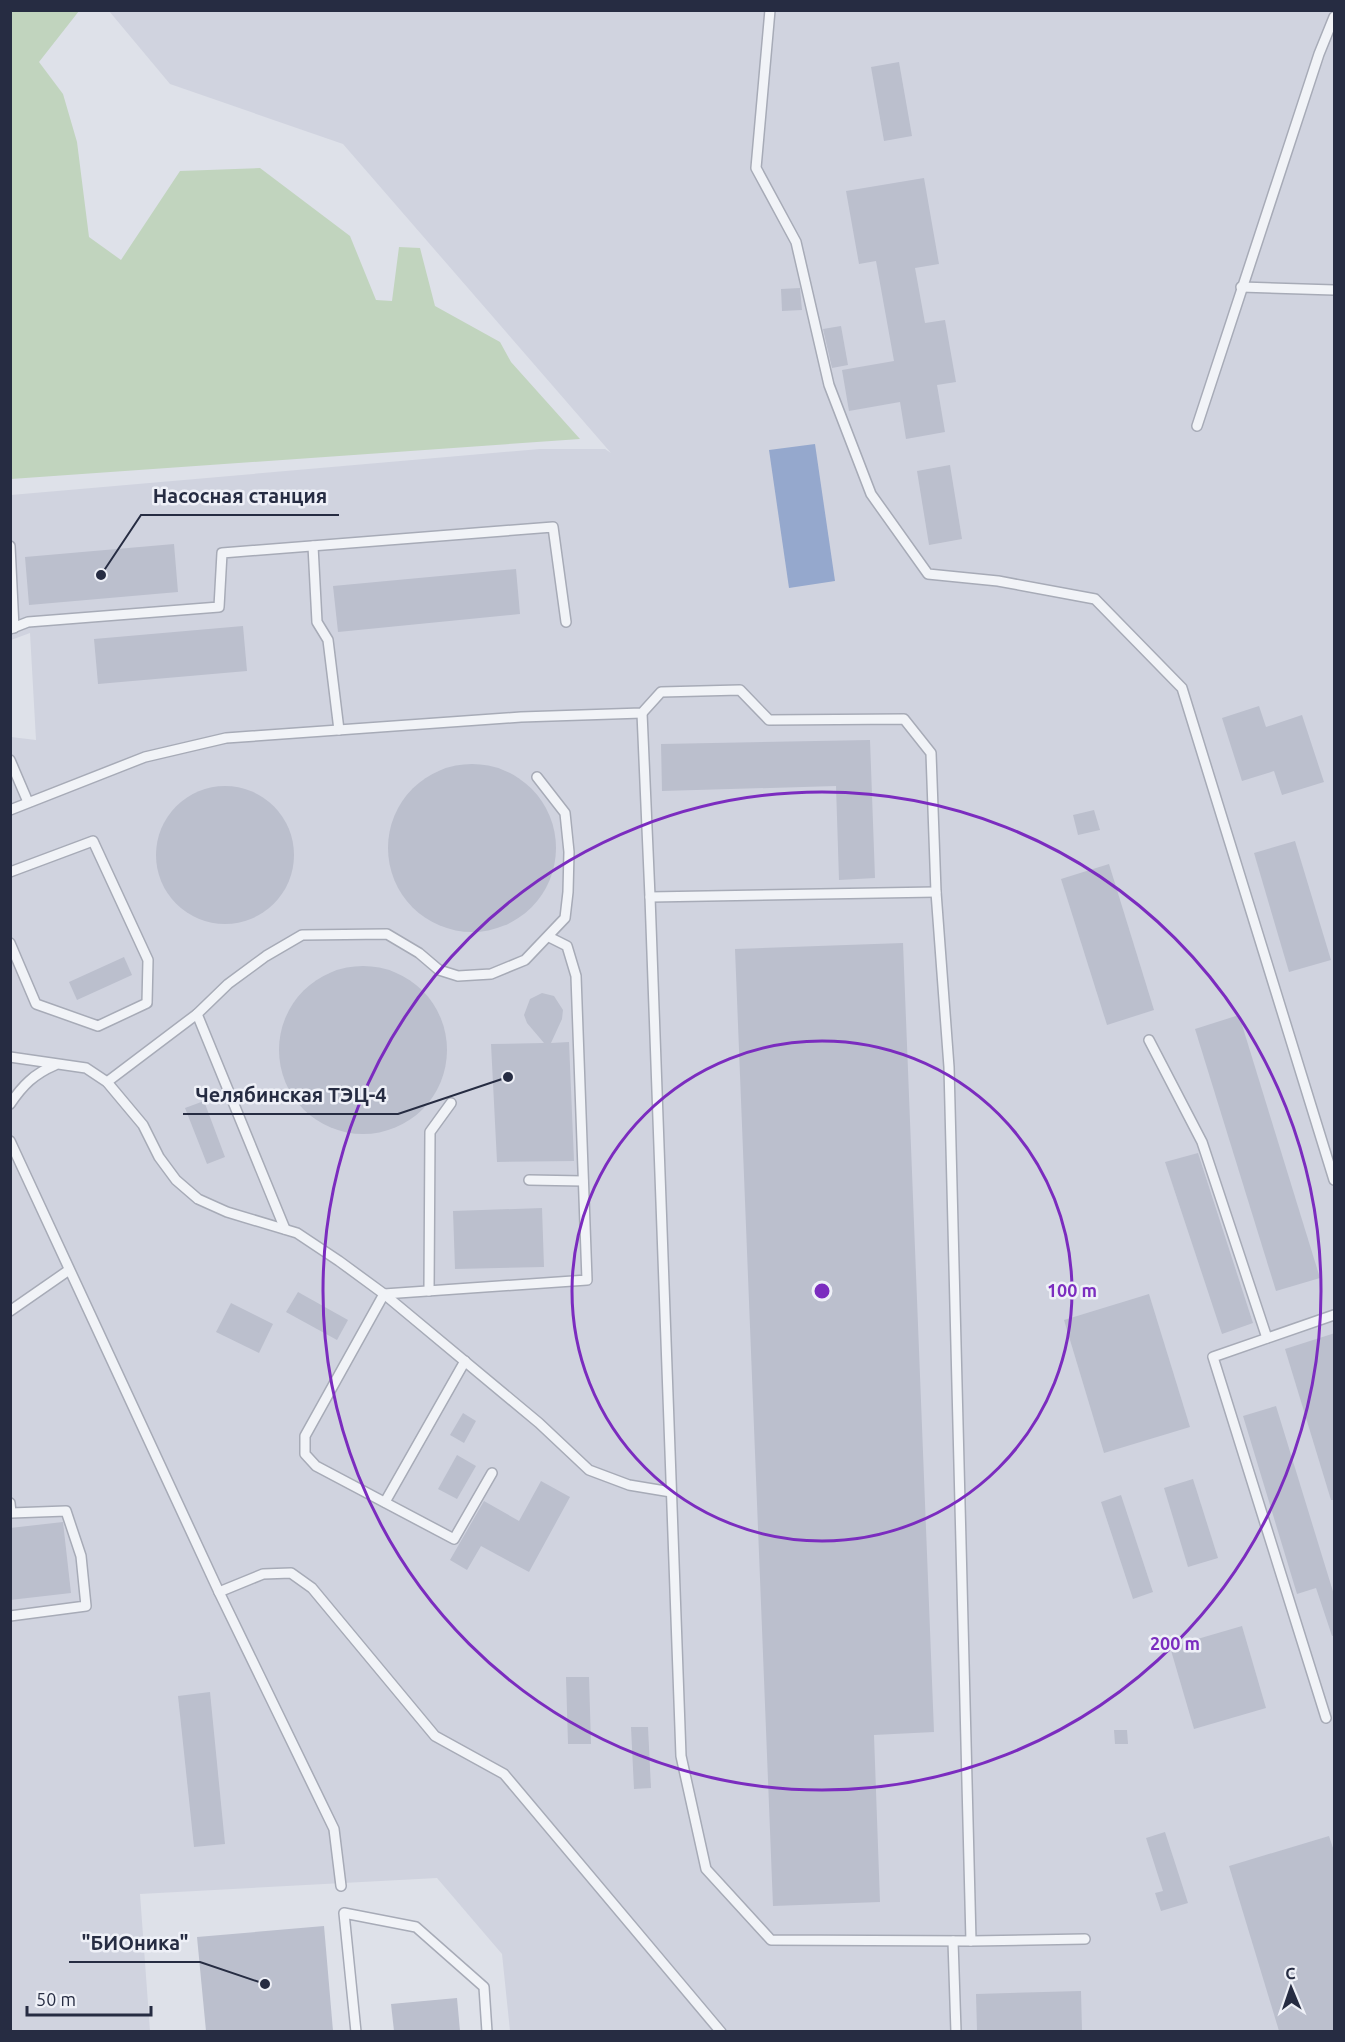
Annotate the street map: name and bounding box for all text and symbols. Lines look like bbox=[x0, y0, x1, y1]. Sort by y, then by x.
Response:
callout: Насосная станция bbox=[141, 477, 339, 515]
text: Насосная станция bbox=[153, 484, 327, 507]
callout: Челябинская ТЭЦ-4 bbox=[183, 1076, 398, 1114]
text: Челябинская ТЭЦ-4 bbox=[195, 1083, 387, 1106]
text: 100 m bbox=[1047, 1280, 1097, 1300]
centre of rings bbox=[812, 1281, 832, 1301]
text: 200 m bbox=[1150, 1633, 1200, 1653]
callout: "БИОника" bbox=[69, 1924, 200, 1962]
text: "БИОника" bbox=[81, 1931, 189, 1954]
north arrow bbox=[1261, 1958, 1321, 2018]
text: С bbox=[1285, 1964, 1296, 1982]
scale bar bbox=[27, 1979, 152, 2017]
text: 50 m bbox=[36, 1989, 76, 2009]

